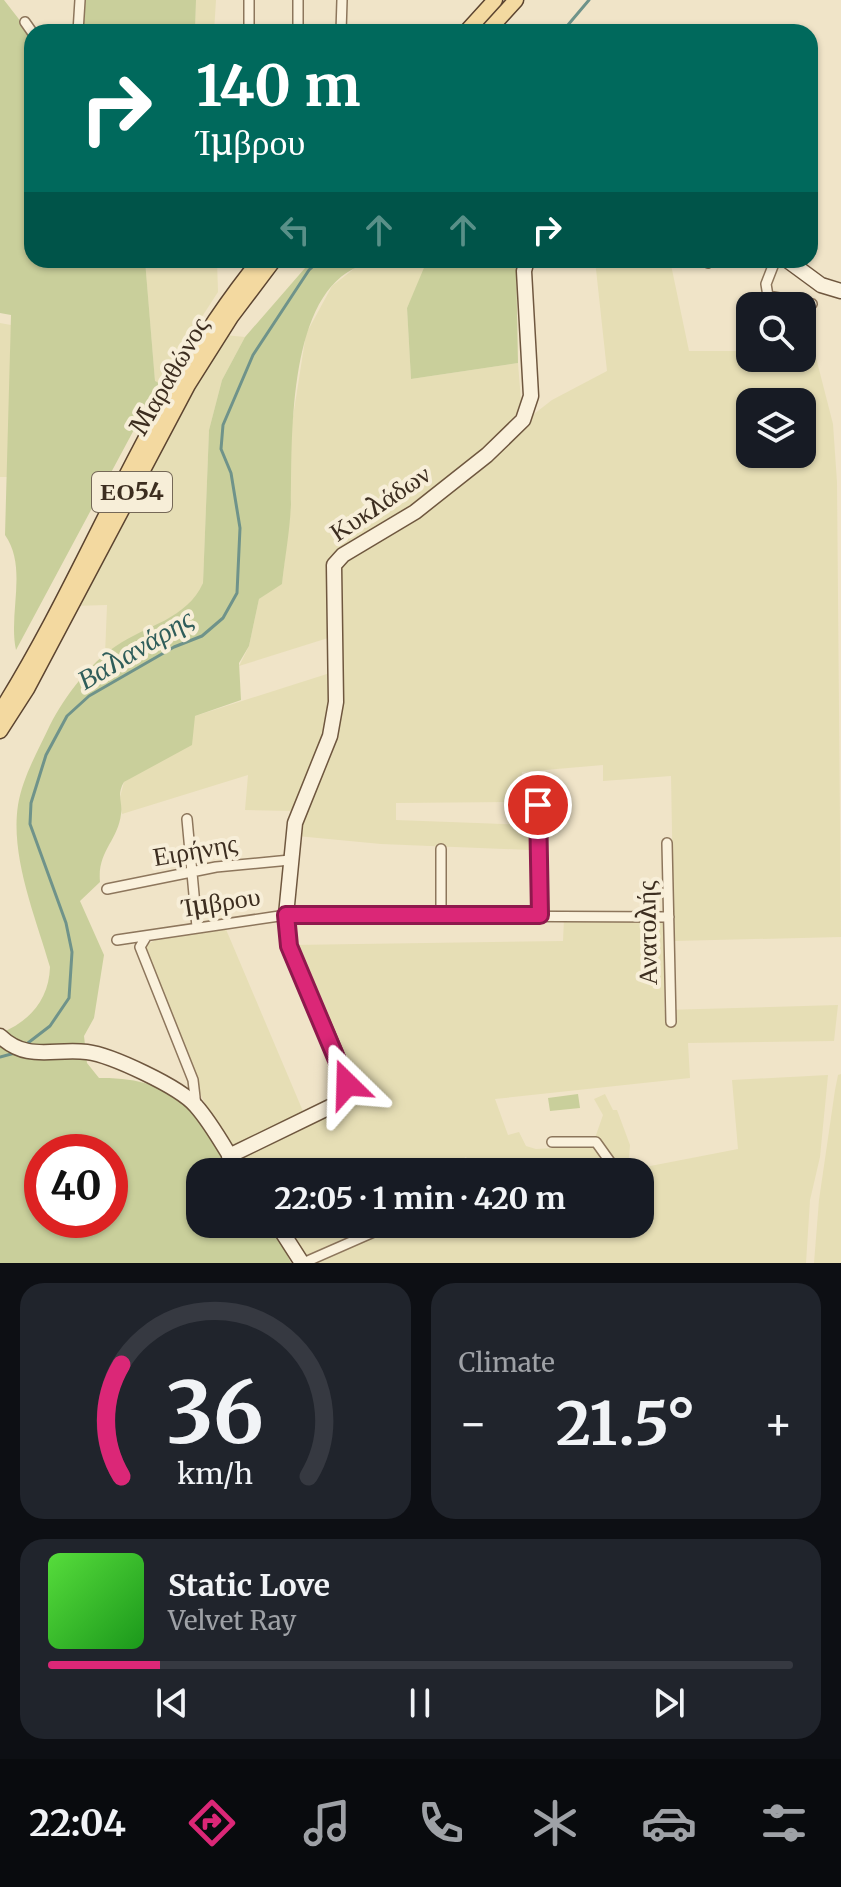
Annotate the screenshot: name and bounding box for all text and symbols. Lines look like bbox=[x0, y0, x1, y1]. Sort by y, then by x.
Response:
text: 140 m bbox=[196, 51, 361, 121]
icon: right bbox=[64, 56, 168, 160]
text: Ίμβρου bbox=[196, 120, 305, 165]
icon: left bbox=[273, 208, 317, 252]
icon: ahead bbox=[357, 208, 401, 252]
icon: ahead bbox=[441, 208, 485, 252]
icon: right bbox=[525, 208, 569, 252]
map controls bbox=[736, 292, 816, 468]
button: search bbox=[736, 292, 816, 372]
street label: Μαραθώνος bbox=[122, 310, 216, 441]
button: layers bbox=[736, 388, 816, 468]
street label: Κυκλάδων bbox=[323, 457, 437, 548]
road number: ΕΟ54 bbox=[92, 472, 172, 512]
water label: Βαλανάρης bbox=[70, 600, 200, 698]
pin bbox=[504, 771, 572, 839]
icon: arrive bbox=[516, 783, 560, 827]
street label: Ειρήνης bbox=[150, 826, 240, 873]
street label: Ίμβρου bbox=[178, 879, 263, 924]
street label: Ανατολής bbox=[629, 880, 664, 986]
position arrow bbox=[305, 1042, 389, 1126]
speed limit sign: 40 bbox=[24, 1134, 128, 1238]
text: 22:05 · 1 min · 420 m bbox=[274, 1179, 566, 1217]
text: Climate bbox=[459, 1346, 555, 1379]
text: 36 bbox=[166, 1361, 264, 1466]
text: 21.5° bbox=[556, 1386, 696, 1461]
text: − bbox=[459, 1396, 488, 1451]
text: + bbox=[764, 1396, 793, 1451]
text: km/h bbox=[177, 1456, 253, 1492]
text: Static Love bbox=[168, 1566, 330, 1604]
text: Velvet Ray bbox=[168, 1604, 296, 1637]
icon: previous bbox=[150, 1681, 194, 1725]
icon: pause bbox=[398, 1681, 442, 1725]
icon: next bbox=[647, 1681, 691, 1725]
icon: directions bbox=[184, 1795, 240, 1851]
icon: music bbox=[299, 1795, 355, 1851]
icon: phone bbox=[413, 1795, 469, 1851]
icon: climate bbox=[527, 1795, 583, 1851]
icon: car bbox=[641, 1795, 697, 1851]
icon: filters bbox=[756, 1795, 812, 1851]
text: 22:04 bbox=[29, 1801, 126, 1846]

